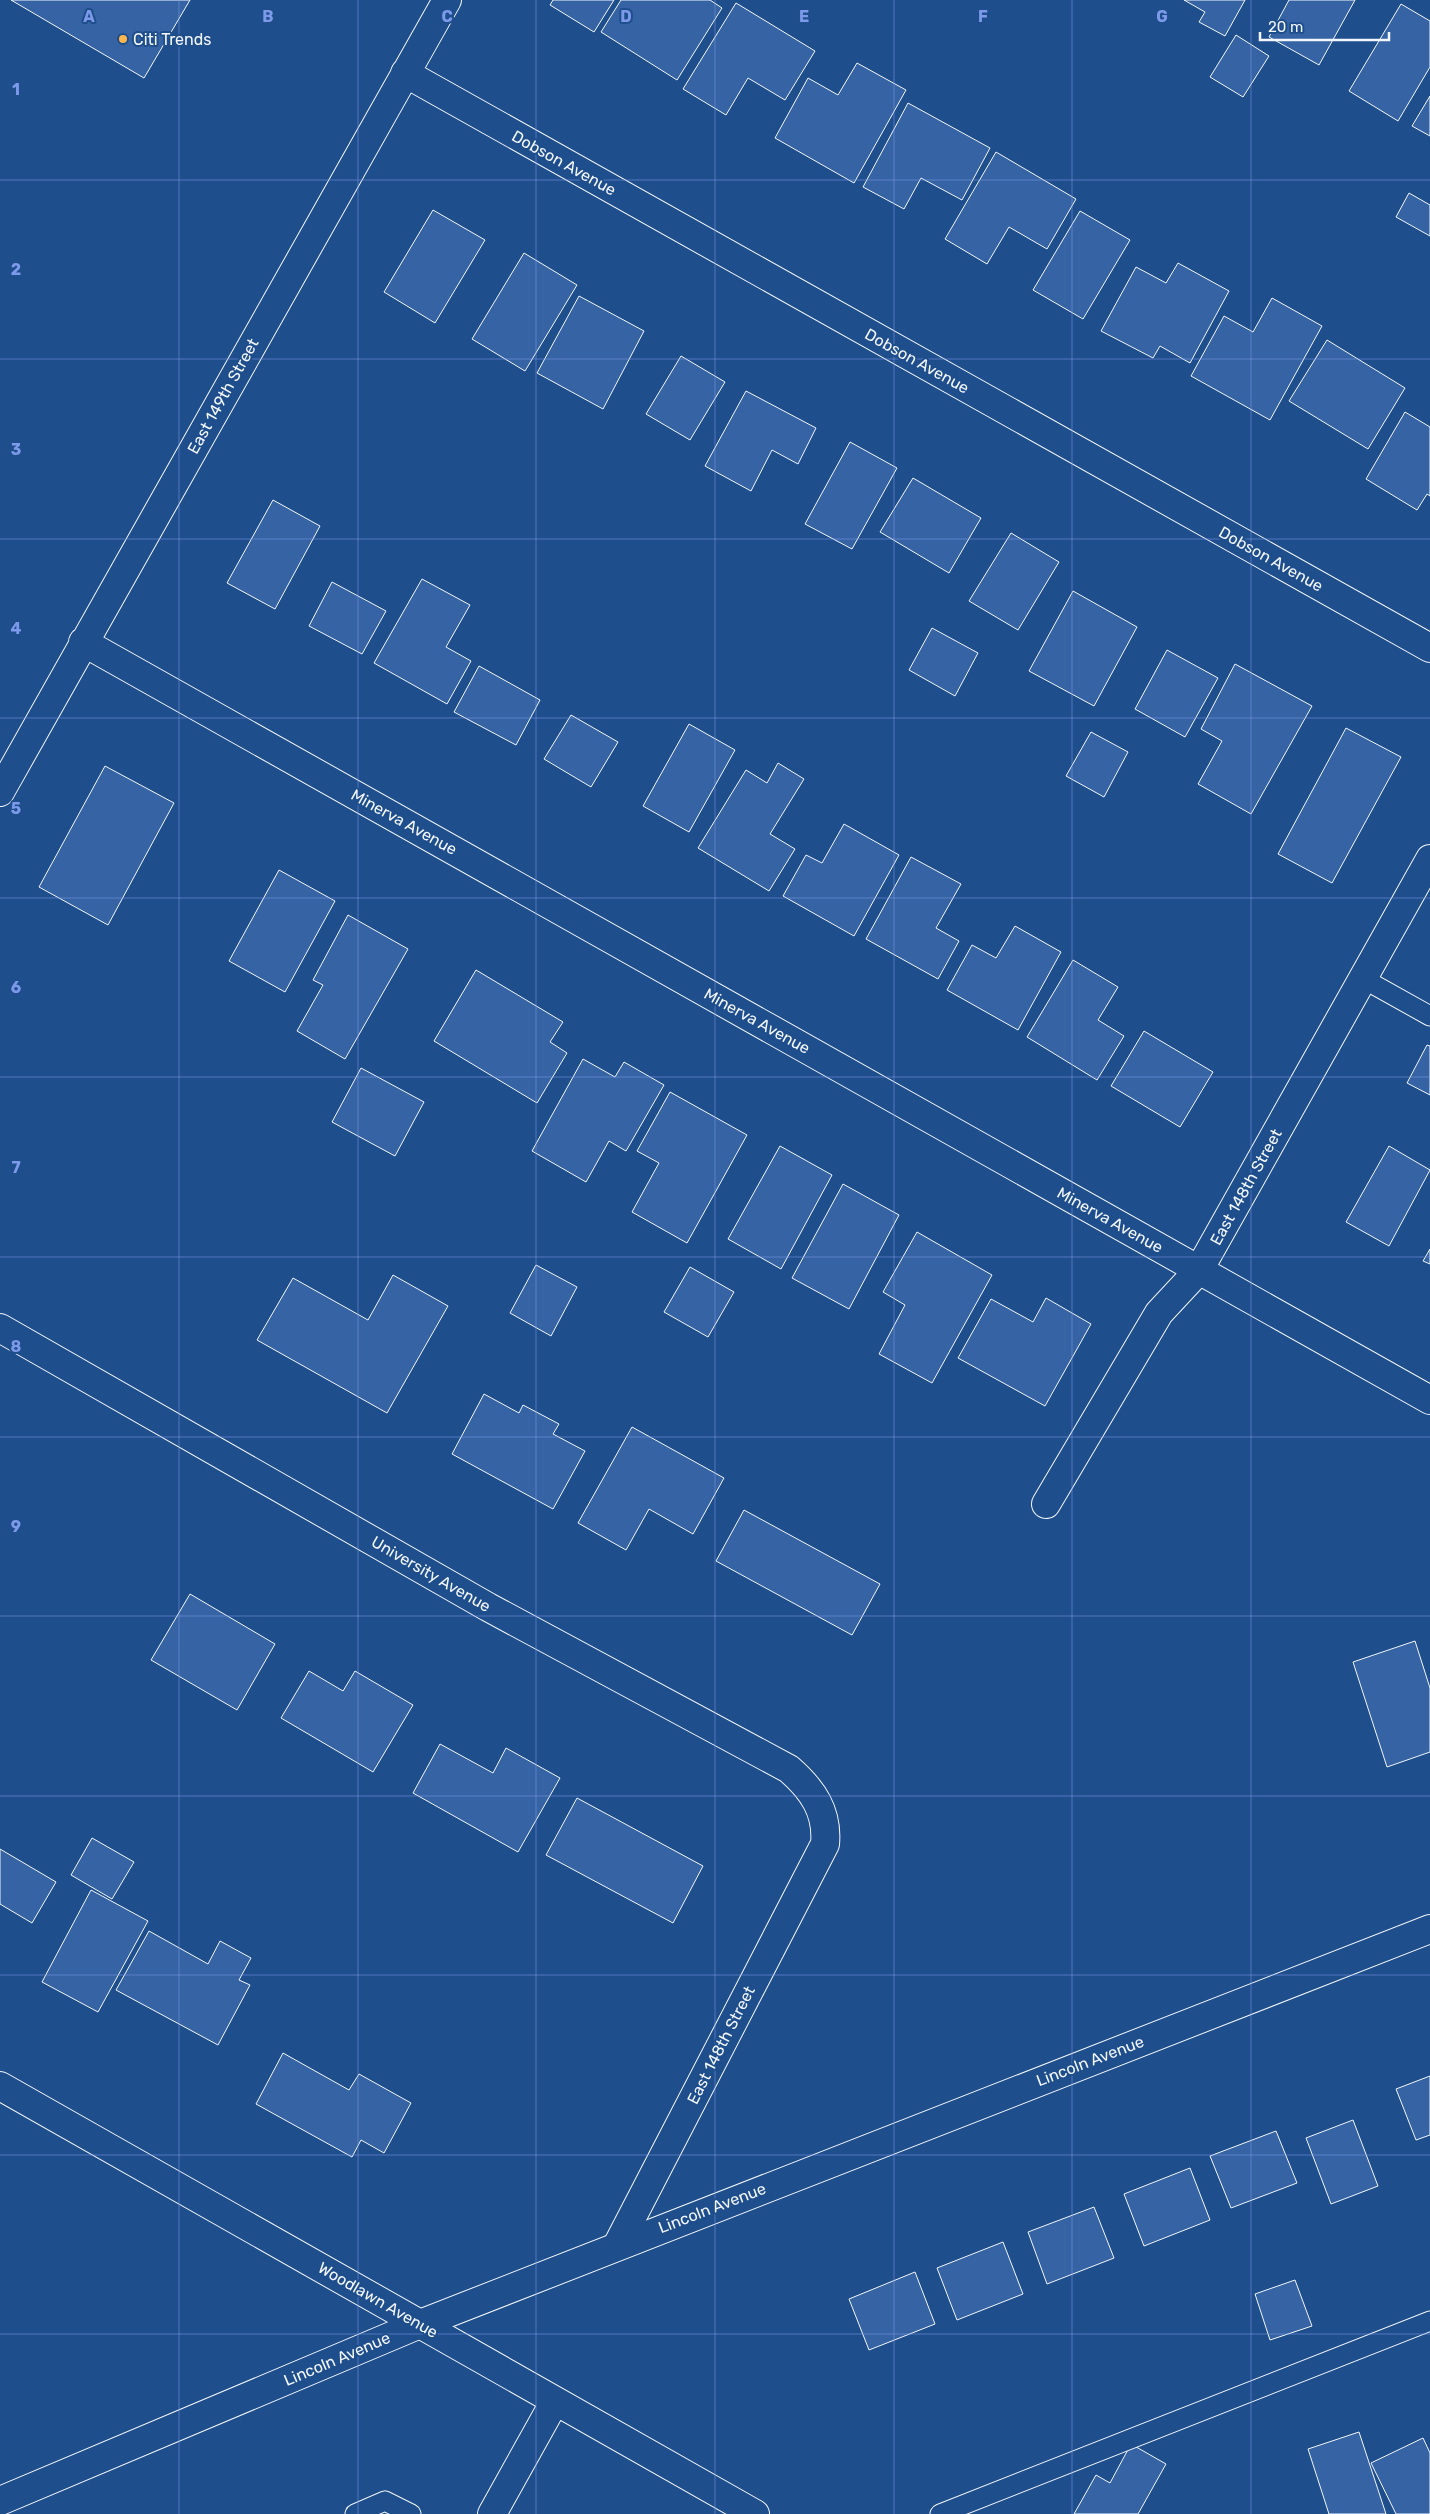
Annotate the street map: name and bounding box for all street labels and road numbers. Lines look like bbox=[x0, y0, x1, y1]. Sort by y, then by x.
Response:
street label: Dobson Avenue bbox=[509, 126, 619, 200]
street label: Dobson Avenue bbox=[862, 324, 972, 398]
street label: East 149th Street bbox=[183, 335, 263, 457]
street label: Dobson Avenue bbox=[1216, 522, 1326, 596]
street label: Minerva Avenue bbox=[348, 785, 460, 859]
street label: Minerva Avenue bbox=[701, 984, 813, 1058]
street label: East 148th Street bbox=[1206, 1126, 1286, 1248]
street label: Minerva Avenue bbox=[1054, 1183, 1166, 1257]
street label: University Avenue bbox=[368, 1532, 494, 1616]
street label: East 148th Street bbox=[683, 1983, 759, 2107]
street label: Lincoln Avenue bbox=[1034, 2032, 1147, 2090]
street label: Lincoln Avenue bbox=[656, 2179, 769, 2237]
street label: Woodlawn Avenue bbox=[315, 2258, 441, 2342]
street label: Lincoln Avenue bbox=[281, 2328, 393, 2390]

